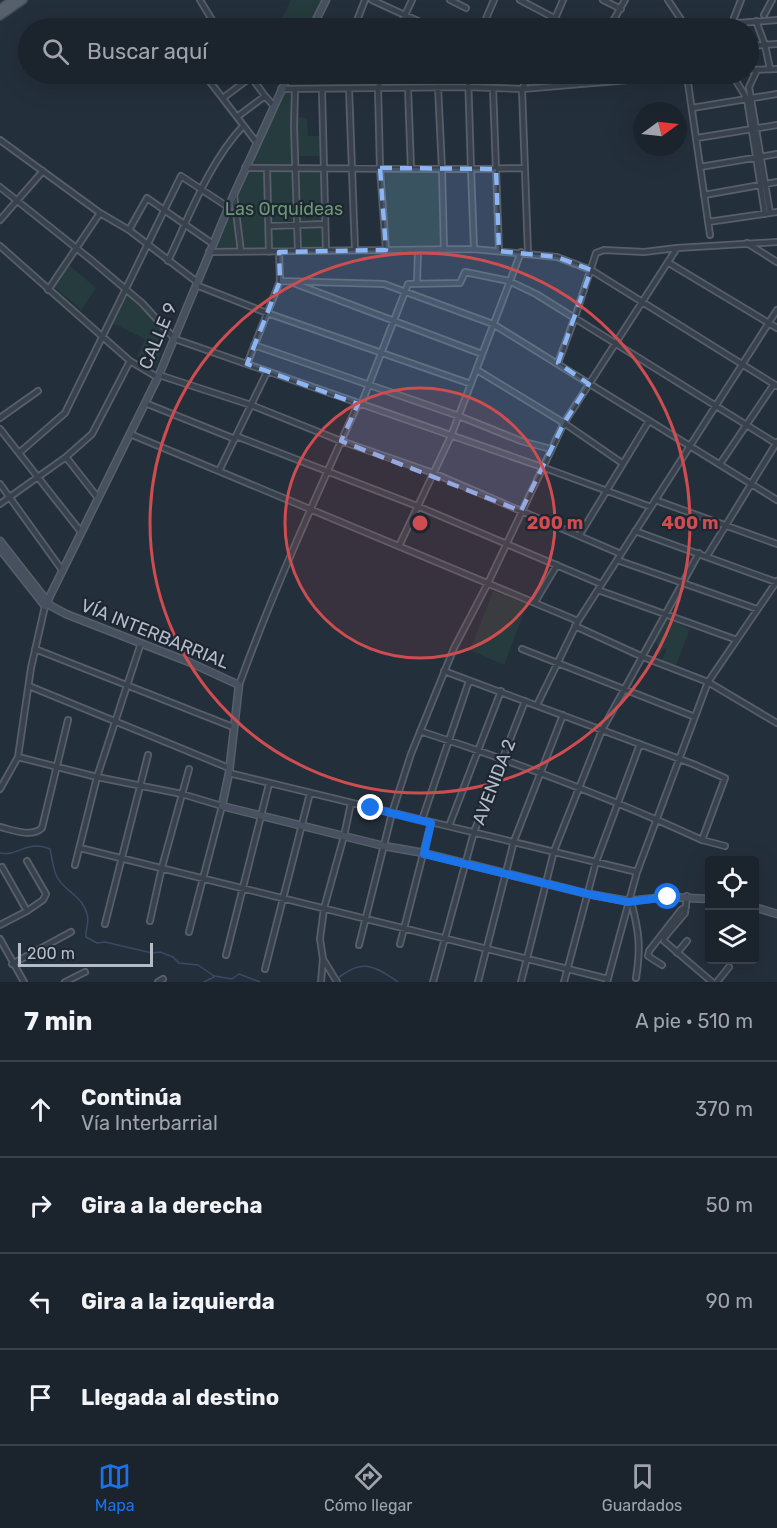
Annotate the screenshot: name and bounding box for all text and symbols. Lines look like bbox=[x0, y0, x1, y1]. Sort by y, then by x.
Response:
search box bbox=[18, 18, 759, 84]
icon: search bbox=[39, 35, 72, 68]
text: Buscar aquí bbox=[87, 38, 208, 65]
north arrow bbox=[633, 102, 687, 156]
park label: Las Orquideas bbox=[225, 198, 343, 220]
street label: CALLE 9 bbox=[134, 299, 182, 373]
text: 200 m bbox=[527, 512, 583, 534]
text: 400 m bbox=[661, 512, 719, 534]
centre of rings bbox=[410, 513, 430, 533]
street label: VÍA INTERBARRIAL bbox=[78, 594, 232, 674]
street label: AVENIDA 2 bbox=[468, 736, 520, 828]
route end bbox=[357, 794, 383, 820]
map controls bbox=[705, 856, 759, 964]
button: locate bbox=[705, 856, 759, 910]
route start bbox=[654, 883, 680, 909]
button: layers bbox=[705, 910, 759, 964]
scale bar bbox=[18, 940, 153, 968]
text: 200 m bbox=[27, 944, 75, 963]
text: 7 min bbox=[24, 1006, 92, 1037]
text: A pie · 510 m bbox=[635, 1009, 753, 1033]
text: Continúa bbox=[81, 1084, 182, 1111]
icon: ahead bbox=[24, 1093, 57, 1126]
text: 370 m bbox=[695, 1097, 753, 1121]
text: Vía Interbarrial bbox=[81, 1111, 218, 1135]
icon: right bbox=[24, 1189, 57, 1222]
text: Gira a la derecha bbox=[81, 1192, 262, 1219]
text: 50 m bbox=[706, 1193, 753, 1217]
icon: left bbox=[24, 1285, 57, 1318]
text: Gira a la izquierda bbox=[81, 1288, 275, 1315]
text: 90 m bbox=[706, 1289, 753, 1313]
icon: arrive bbox=[24, 1381, 57, 1414]
text: Llegada al destino bbox=[81, 1384, 279, 1411]
tab: Mapa bbox=[95, 1460, 135, 1515]
tab: Cómo llegar bbox=[324, 1460, 412, 1515]
tab: Guardados bbox=[602, 1460, 682, 1515]

